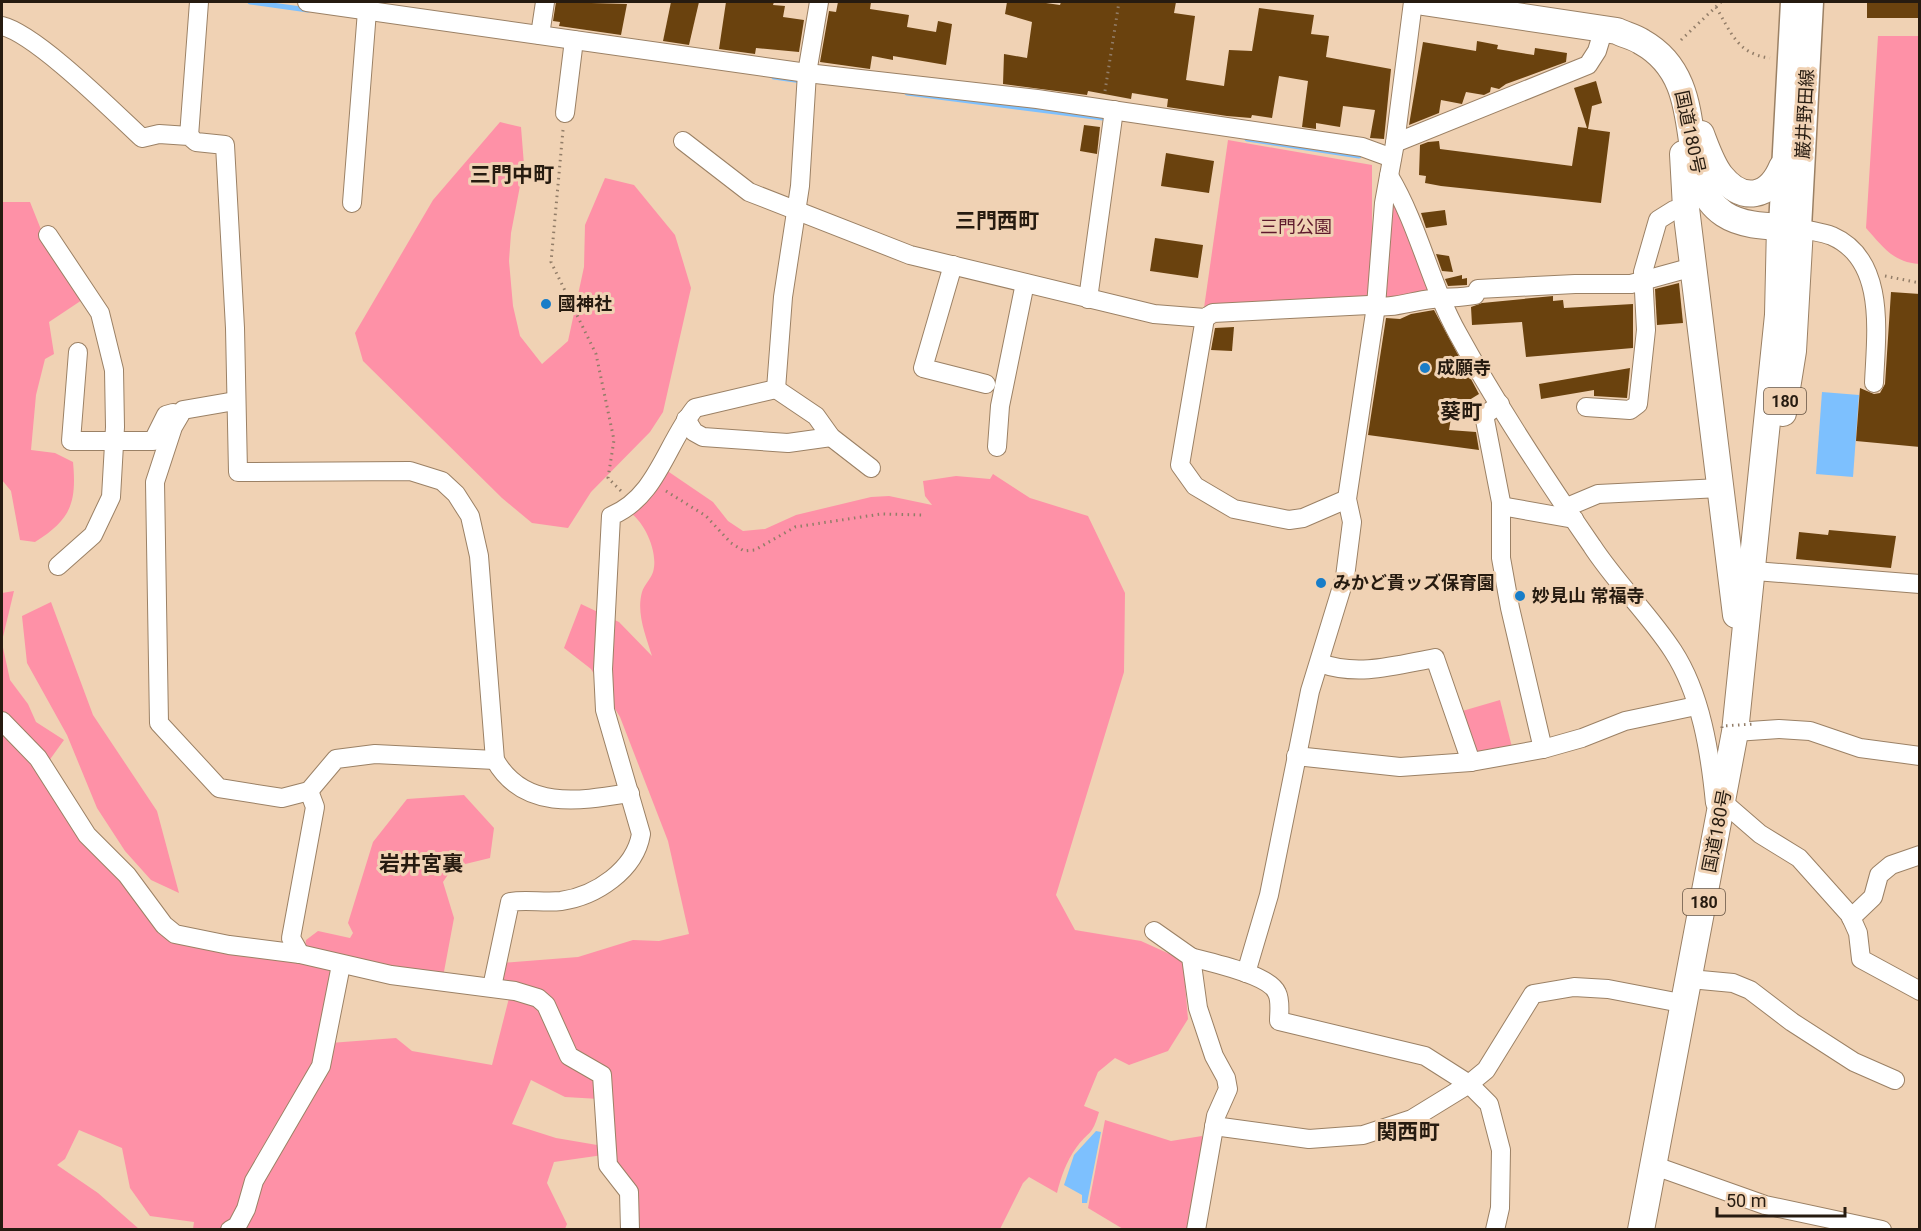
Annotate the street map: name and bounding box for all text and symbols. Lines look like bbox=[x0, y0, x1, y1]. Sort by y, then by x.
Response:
street label: 巌井野田線 bbox=[1792, 68, 1817, 159]
street label: 国道180号 bbox=[1671, 88, 1710, 175]
district label: 三門中町 bbox=[470, 163, 554, 187]
district label: 三門西町 bbox=[955, 209, 1039, 233]
park label: 三門公園 bbox=[1260, 216, 1332, 237]
place label: 國神社 bbox=[558, 293, 612, 314]
marker: 國神社 bbox=[539, 297, 553, 311]
place label: 成願寺 bbox=[1437, 357, 1491, 378]
marker: 成願寺 bbox=[1418, 361, 1432, 375]
road number: 180 bbox=[1764, 388, 1806, 414]
district label: 葵町 bbox=[1440, 400, 1482, 424]
place label: みかど貴ッズ保育園 bbox=[1333, 572, 1495, 593]
marker: みかど貴ッズ保育園 bbox=[1314, 576, 1328, 590]
place label: 妙見山 常福寺 bbox=[1532, 585, 1644, 606]
marker: 妙見山 常福寺 bbox=[1513, 589, 1527, 603]
street label: 国道180号 bbox=[1698, 787, 1735, 874]
district label: 岩井宮裏 bbox=[379, 852, 463, 876]
road number: 180 bbox=[1683, 889, 1725, 915]
district label: 関西町 bbox=[1377, 1120, 1440, 1144]
scale bar bbox=[1717, 1180, 1844, 1218]
text: 50 m bbox=[1726, 1190, 1766, 1211]

